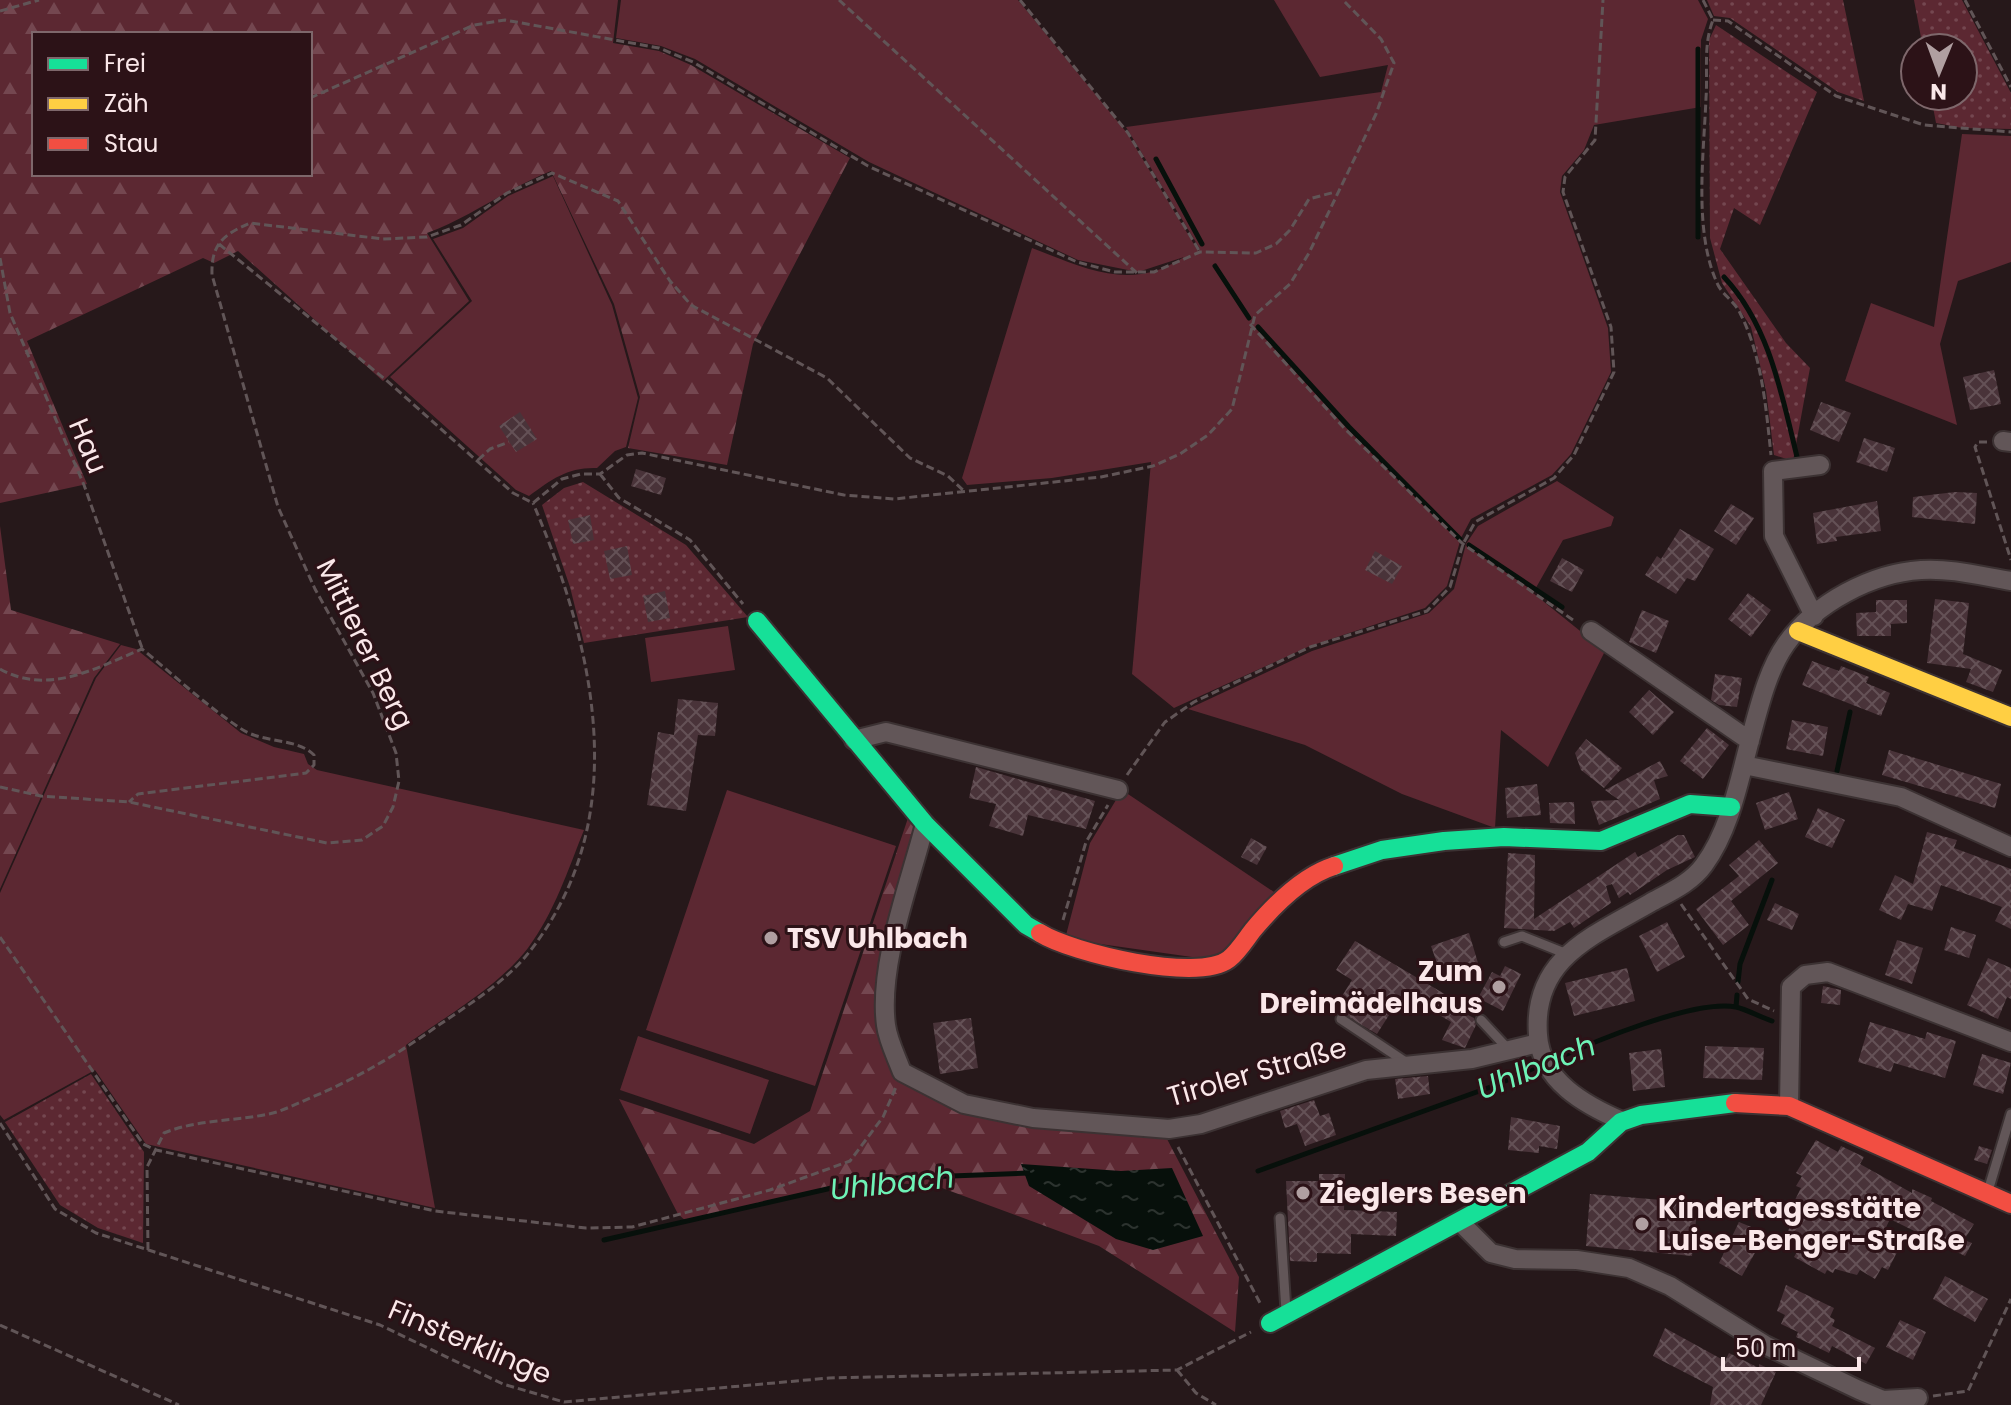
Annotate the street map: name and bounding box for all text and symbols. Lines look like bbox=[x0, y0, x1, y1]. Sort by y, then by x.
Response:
legend bbox=[32, 32, 312, 176]
north arrow bbox=[1899, 32, 1979, 112]
text: Frei bbox=[104, 47, 146, 80]
text: N bbox=[1930, 76, 1947, 107]
text: Zäh bbox=[104, 87, 149, 120]
text: Stau bbox=[104, 127, 158, 160]
street label: Hau bbox=[59, 412, 117, 480]
street label: Mittlerer Berg bbox=[307, 552, 423, 736]
place label: TSV Uhlbach bbox=[787, 919, 968, 958]
marker: TSV Uhlbach bbox=[762, 929, 780, 947]
place label: Zum Dreimädelhaus bbox=[1260, 952, 1483, 1023]
marker: Zum Dreimädelhaus bbox=[1490, 978, 1508, 996]
water label: Uhlbach bbox=[1470, 1024, 1602, 1110]
street label: Tiroler Straße bbox=[1163, 1028, 1351, 1116]
water label: Uhlbach bbox=[828, 1155, 956, 1211]
place label: Zieglers Besen bbox=[1319, 1174, 1527, 1213]
marker: Zieglers Besen bbox=[1294, 1184, 1312, 1202]
place label: Kindertagesstätte Luise-Benger-Straße bbox=[1658, 1189, 1965, 1260]
marker: Kindertagesstätte Luise-Benger-Straße bbox=[1633, 1215, 1651, 1233]
street label: Finsterklinge bbox=[382, 1290, 558, 1394]
scale bar bbox=[1723, 1321, 1859, 1371]
text: 50 m bbox=[1735, 1332, 1796, 1365]

